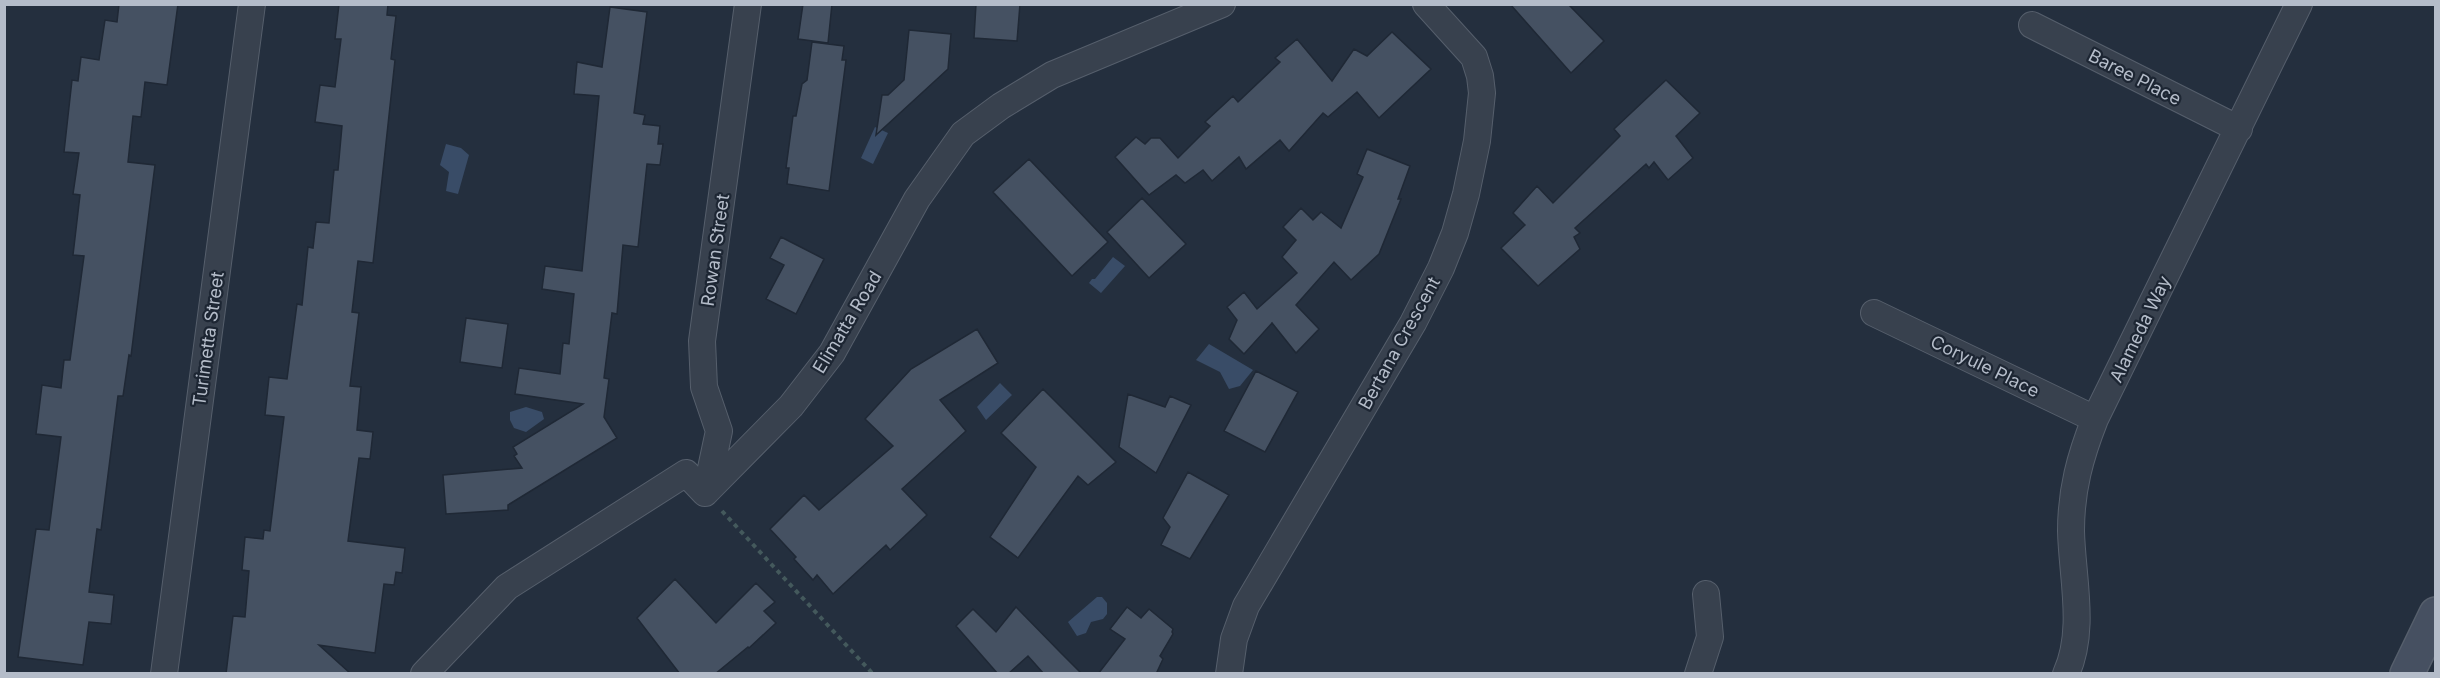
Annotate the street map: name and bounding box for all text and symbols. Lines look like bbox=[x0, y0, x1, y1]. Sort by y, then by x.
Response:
street label: Baree Place bbox=[2085, 45, 2185, 109]
street label: Rowan Street bbox=[697, 192, 733, 307]
street label: Elimatta Road bbox=[808, 267, 886, 377]
street label: Turimetta Street bbox=[188, 270, 228, 408]
street label: Alameda Way bbox=[2105, 272, 2175, 386]
street label: Bertana Crescent bbox=[1354, 273, 1444, 413]
street label: Coryule Place bbox=[1927, 331, 2043, 401]

